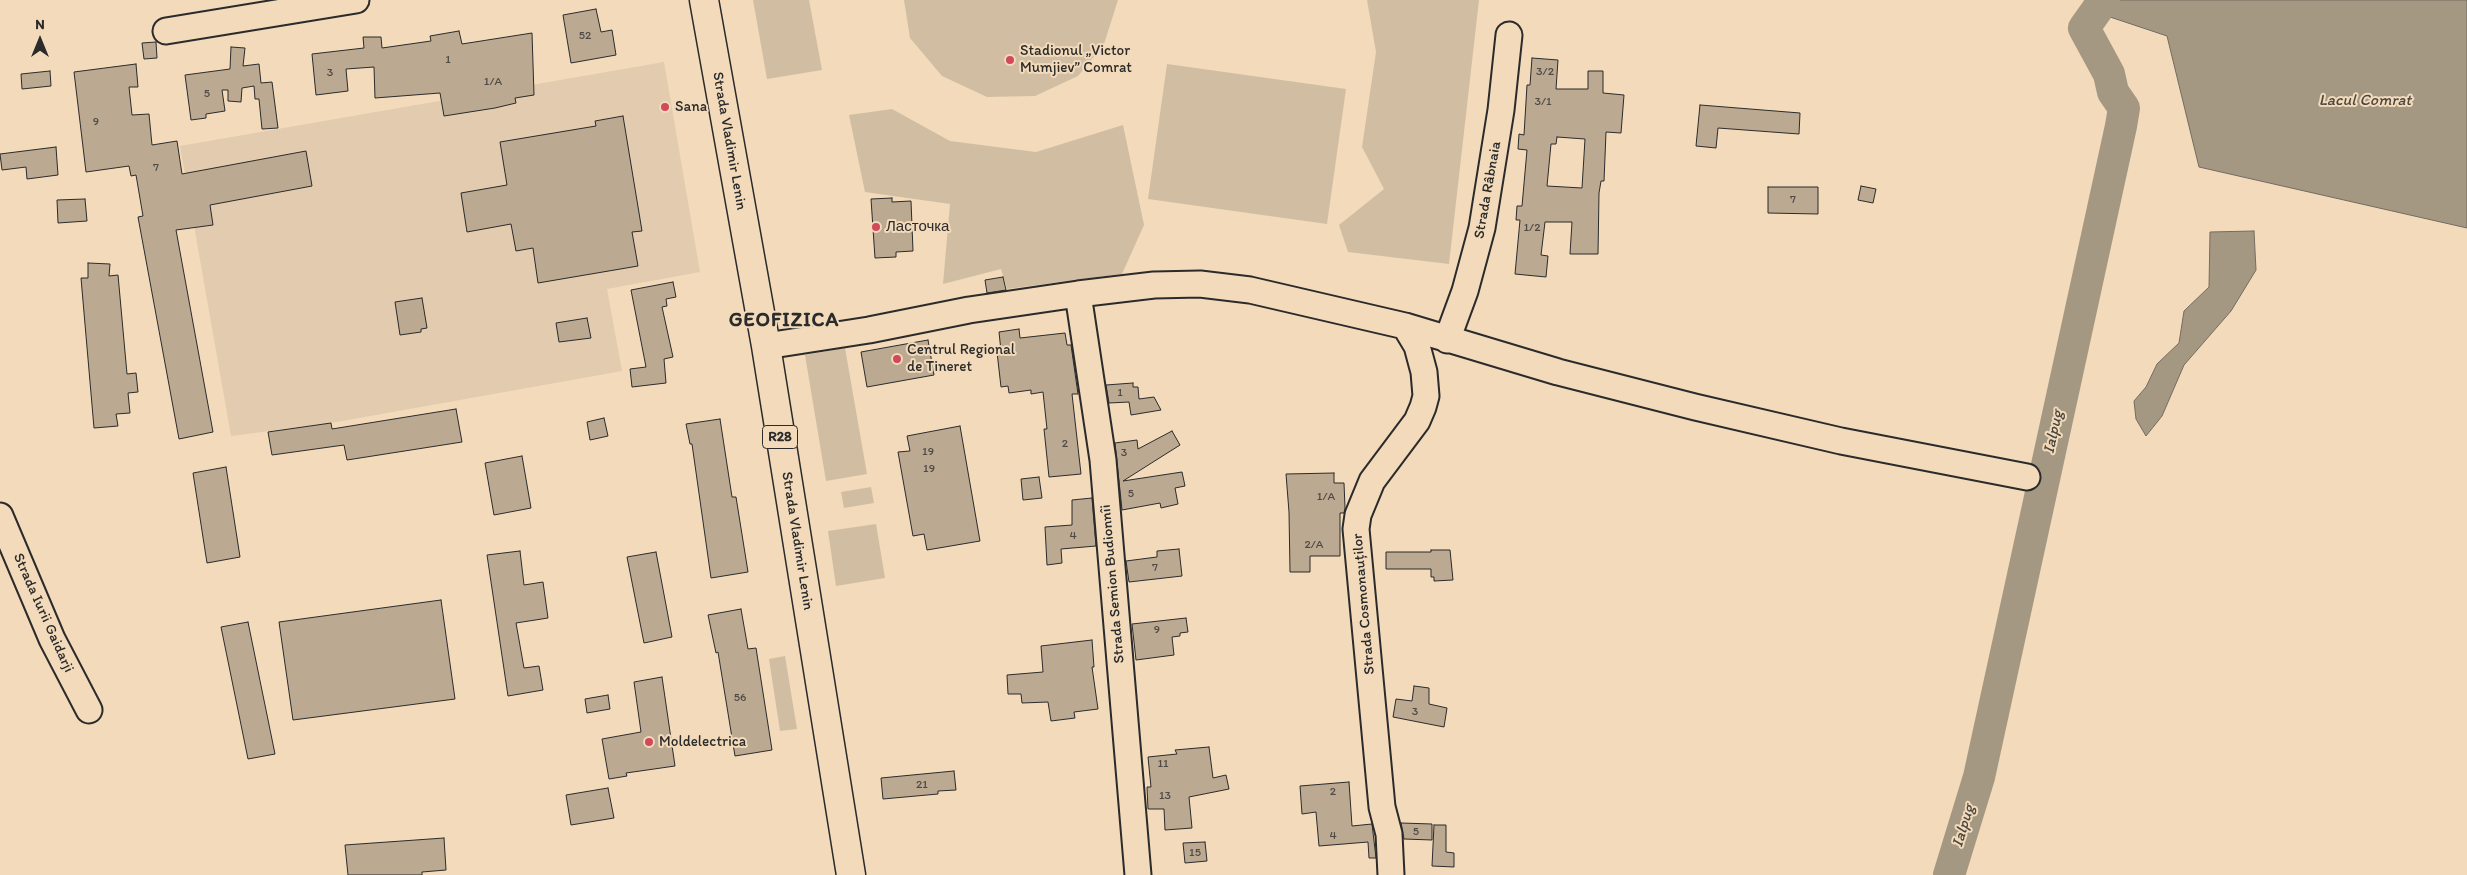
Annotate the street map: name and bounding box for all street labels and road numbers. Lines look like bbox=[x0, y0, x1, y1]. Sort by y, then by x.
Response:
street label: Strada Vladimir Lenin bbox=[708, 70, 750, 212]
street label: Strada Râbnaia bbox=[1471, 140, 1505, 240]
road number: R28 bbox=[762, 426, 798, 448]
street label: Strada Vladimir Lenin bbox=[777, 470, 817, 612]
street label: Strada Semion Budionnîi bbox=[1097, 504, 1129, 664]
street label: Strada Cosmonauților bbox=[1349, 533, 1379, 675]
street label: Strada Iurii Gaidarji bbox=[9, 551, 77, 675]

